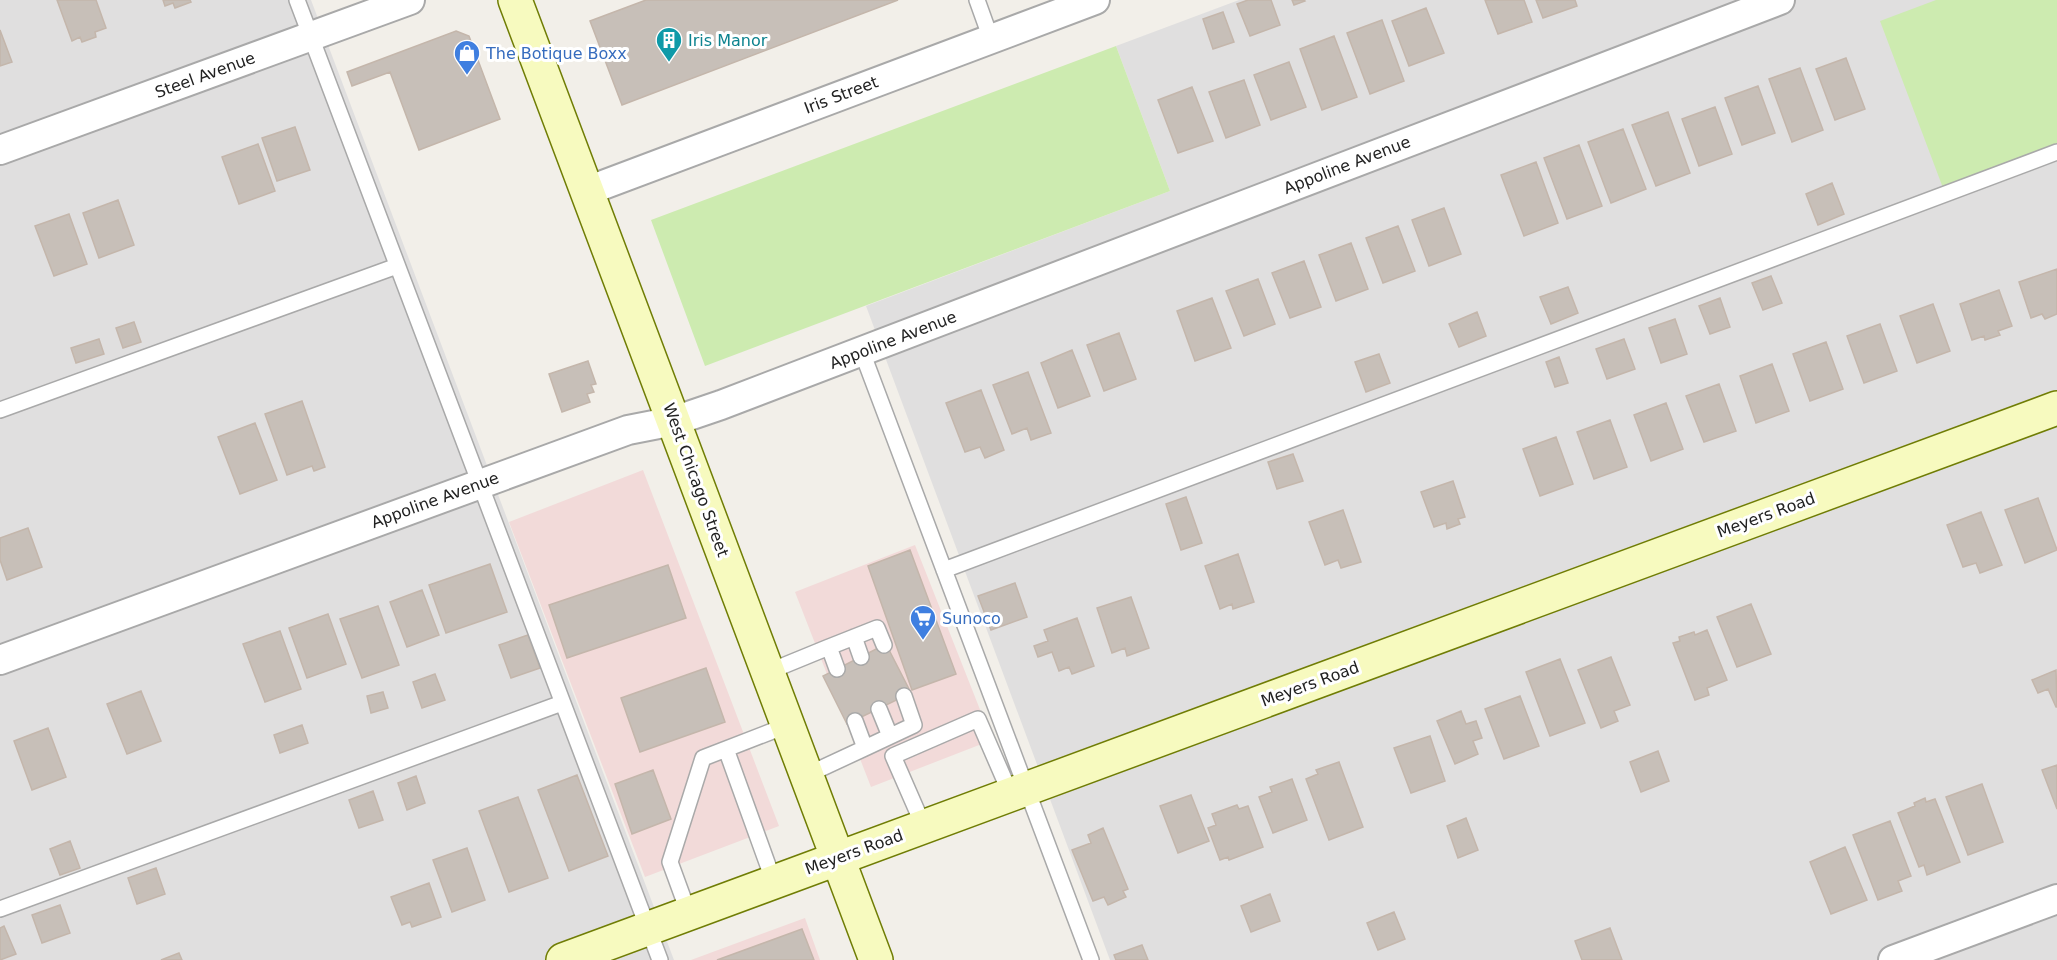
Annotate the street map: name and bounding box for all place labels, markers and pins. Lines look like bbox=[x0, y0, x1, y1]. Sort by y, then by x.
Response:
building icon: Iris Manor bbox=[654, 25, 684, 63]
place label: Iris Manor bbox=[688, 31, 768, 50]
shop icon: The Botique Boxx bbox=[452, 38, 482, 76]
place label: The Botique Boxx bbox=[485, 44, 627, 63]
supermarket icon: Sunoco bbox=[908, 603, 938, 641]
place label: Sunoco bbox=[942, 609, 1001, 628]

